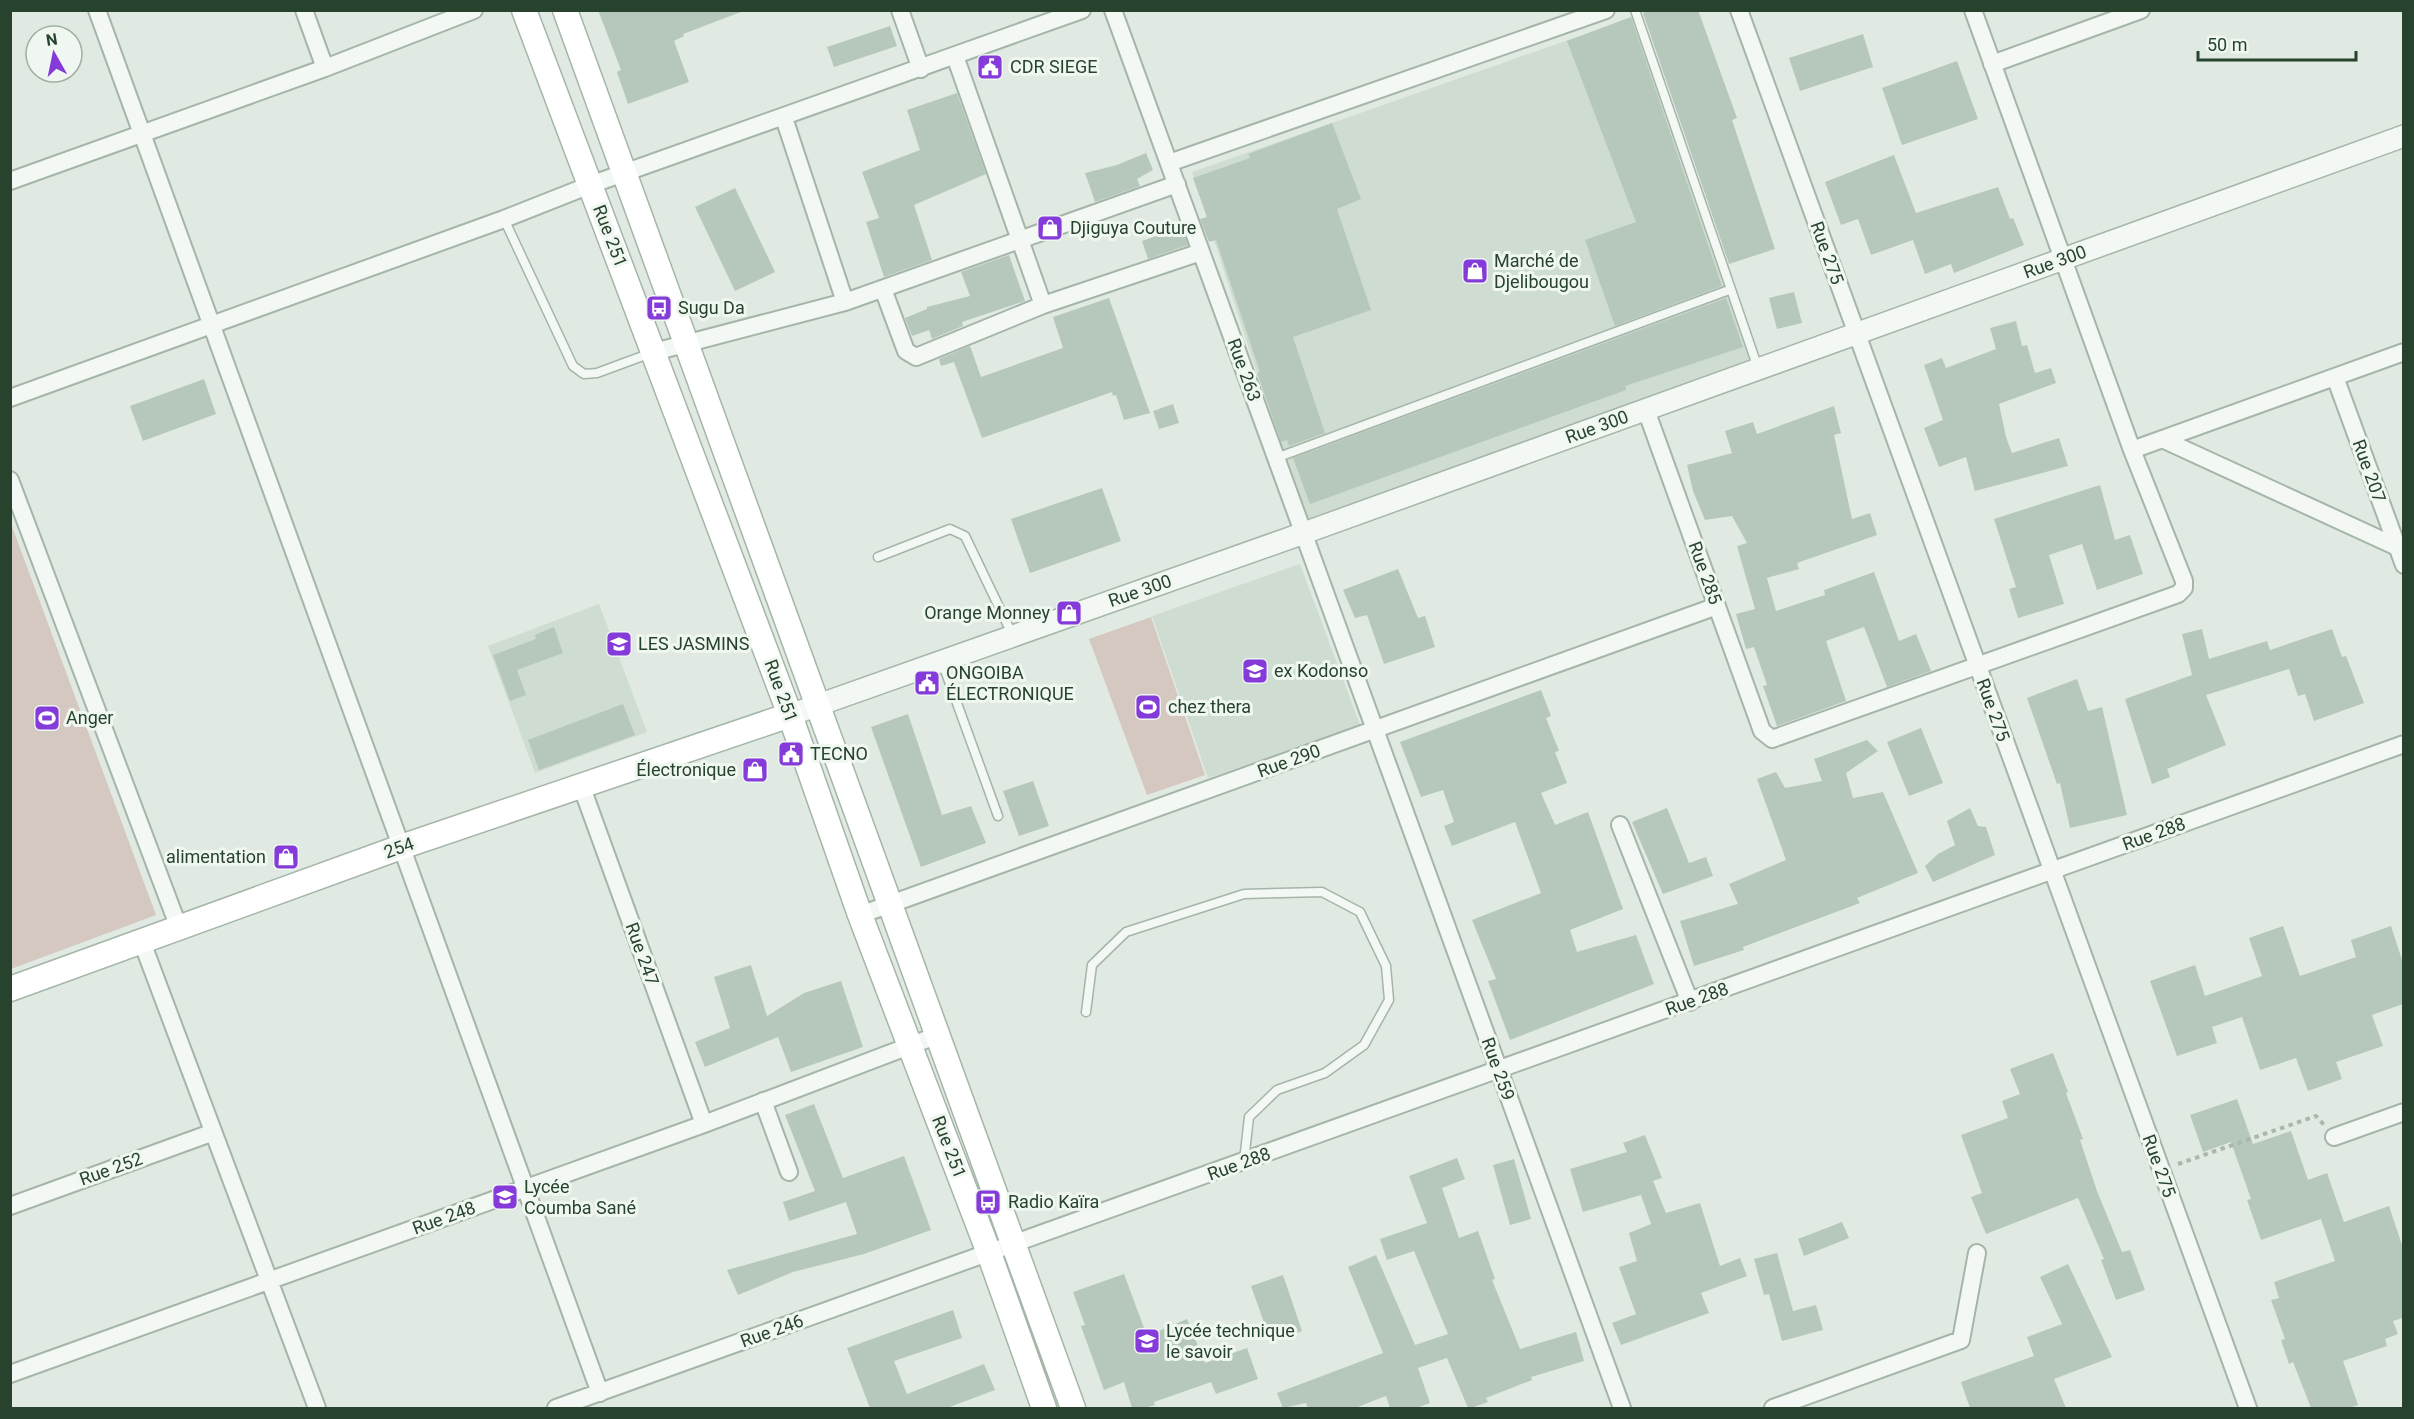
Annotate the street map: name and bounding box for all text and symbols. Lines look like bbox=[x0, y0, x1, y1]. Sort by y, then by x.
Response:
north arrow bbox=[24, 24, 84, 84]
scale bar bbox=[2198, 24, 2356, 62]
text: N bbox=[45, 29, 59, 50]
text: 50 m bbox=[2207, 34, 2247, 55]
public building icon: CDR SIEGE bbox=[975, 52, 1005, 82]
place label: CDR SIEGE bbox=[1010, 56, 1097, 77]
street label: Rue 251 bbox=[589, 202, 632, 270]
shop icon: Djiguya Couture bbox=[1035, 213, 1065, 243]
place label: Djiguya Couture bbox=[1070, 217, 1196, 238]
street label: Rue 275 bbox=[1806, 219, 1849, 287]
street label: Rue 300 bbox=[2021, 240, 2089, 283]
place label: Marché de Djelibougou bbox=[1494, 250, 1589, 292]
shop icon: Marché de Djelibougou bbox=[1460, 256, 1490, 286]
bus stop icon: Sugu Da bbox=[644, 293, 674, 323]
place label: Sugu Da bbox=[678, 297, 745, 318]
street label: Rue 263 bbox=[1223, 336, 1266, 404]
street label: Rue 300 bbox=[1563, 405, 1631, 448]
street label: Rue 207 bbox=[2348, 437, 2391, 505]
street label: Rue 285 bbox=[1684, 539, 1727, 607]
street label: Rue 300 bbox=[1106, 570, 1174, 611]
shop icon: Orange Monney bbox=[1054, 598, 1084, 628]
place label: Orange Monney bbox=[924, 602, 1050, 623]
school or university icon: LES JASMINS bbox=[604, 629, 634, 659]
place label: LES JASMINS bbox=[638, 633, 750, 654]
school or university icon: ex Kodonso bbox=[1240, 656, 1270, 686]
street label: Rue 251 bbox=[760, 657, 803, 725]
place label: ex Kodonso bbox=[1274, 660, 1368, 681]
place label: ONGOIBA ÉLECTRONIQUE bbox=[946, 662, 1074, 704]
public building icon: ONGOIBA ÉLECTRONIQUE bbox=[912, 668, 942, 698]
street label: Rue 275 bbox=[1972, 676, 2015, 744]
sports icon: chez thera bbox=[1133, 692, 1163, 722]
place label: chez thera bbox=[1168, 696, 1251, 717]
sports icon: Anger bbox=[32, 703, 62, 733]
place label: Anger bbox=[66, 707, 113, 728]
public building icon: TECNO bbox=[776, 739, 806, 769]
street label: Rue 290 bbox=[1255, 739, 1323, 782]
place label: TECNO bbox=[810, 743, 868, 764]
shop icon: Électronique bbox=[740, 755, 770, 785]
place label: Électronique bbox=[636, 759, 736, 780]
street label: Rue 288 bbox=[2120, 812, 2188, 855]
street label: 254 bbox=[381, 832, 417, 863]
shop icon: alimentation bbox=[271, 842, 301, 872]
place label: alimentation bbox=[166, 846, 266, 867]
street label: Rue 247 bbox=[621, 920, 664, 988]
street label: Rue 288 bbox=[1663, 977, 1731, 1020]
street label: Rue 259 bbox=[1477, 1035, 1520, 1103]
street label: Rue 251 bbox=[928, 1113, 971, 1181]
street label: Rue 275 bbox=[2138, 1132, 2181, 1200]
street label: Rue 288 bbox=[1205, 1142, 1273, 1185]
street label: Rue 252 bbox=[77, 1147, 145, 1190]
place label: Lycée Coumba Sané bbox=[524, 1176, 636, 1218]
school or university icon: Lycée Coumba Sané bbox=[490, 1182, 520, 1212]
bus stop icon: Radio Kaïra bbox=[973, 1187, 1003, 1217]
place label: Radio Kaïra bbox=[1008, 1191, 1099, 1212]
street label: Rue 248 bbox=[410, 1196, 478, 1239]
street label: Rue 246 bbox=[738, 1309, 806, 1352]
place label: Lycée technique le savoir bbox=[1166, 1320, 1295, 1362]
school or university icon: Lycée technique le savoir bbox=[1132, 1326, 1162, 1356]

